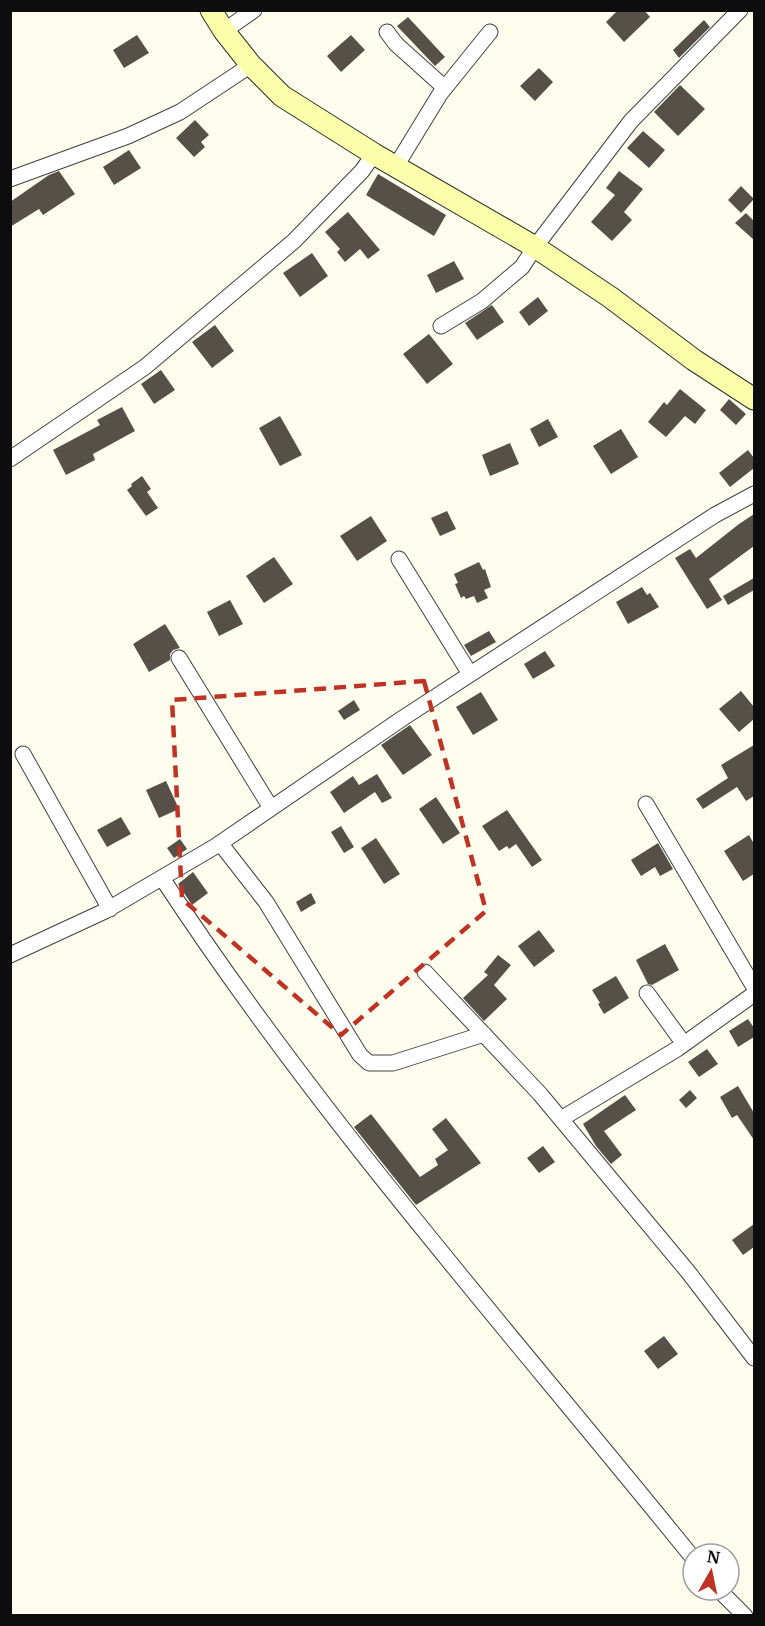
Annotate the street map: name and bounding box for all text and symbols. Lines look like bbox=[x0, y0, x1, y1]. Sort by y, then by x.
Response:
north arrow bbox=[681, 1542, 741, 1602]
text: N bbox=[706, 1546, 722, 1568]

